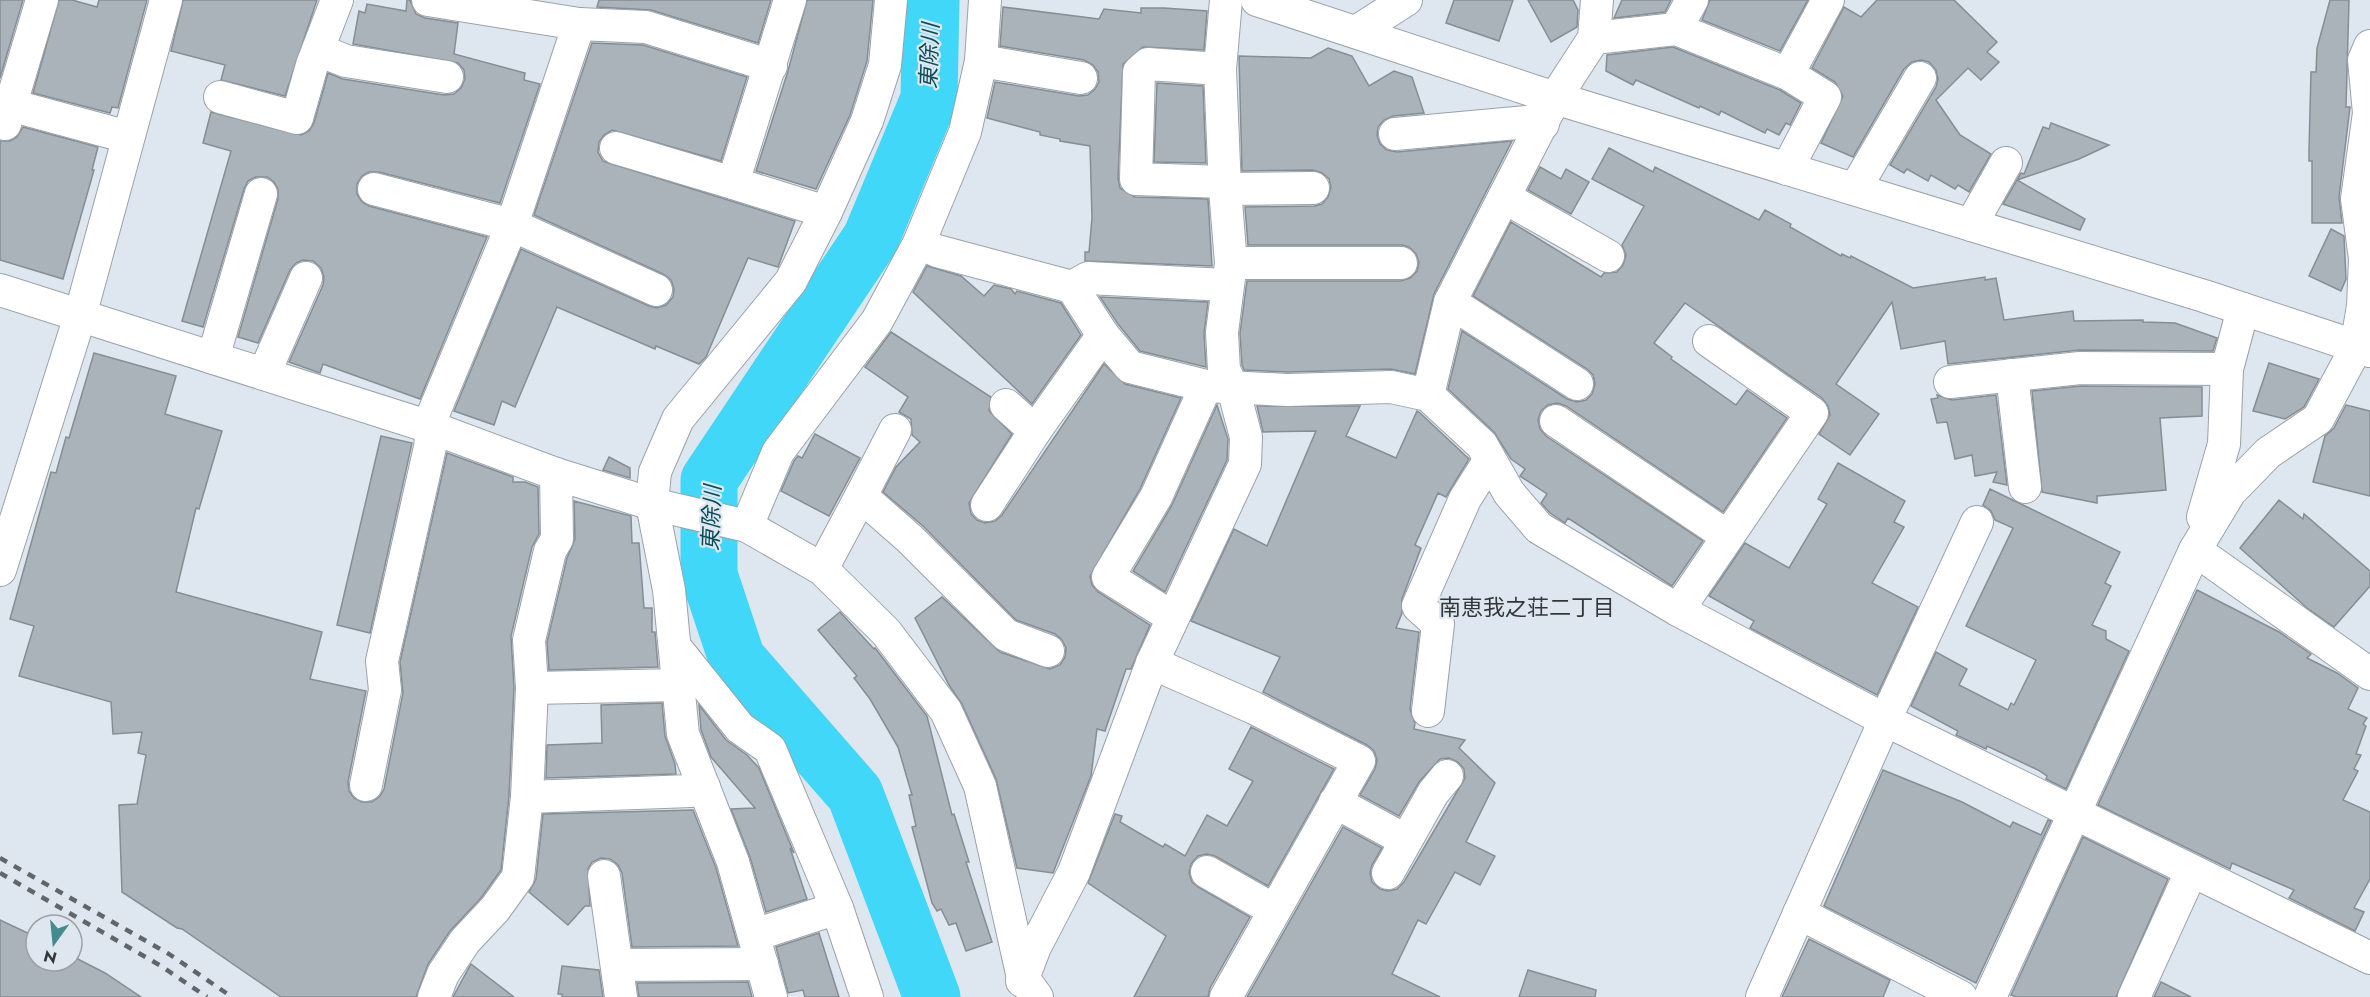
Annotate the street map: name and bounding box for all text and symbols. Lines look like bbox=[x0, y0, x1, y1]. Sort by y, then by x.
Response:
water label: 東除川 bbox=[912, 20, 946, 90]
water label: 東除川 bbox=[694, 482, 728, 552]
district label: 南恵我之荘二丁目 bbox=[1439, 591, 1615, 623]
north arrow bbox=[24, 913, 84, 973]
text: N bbox=[41, 944, 59, 970]

